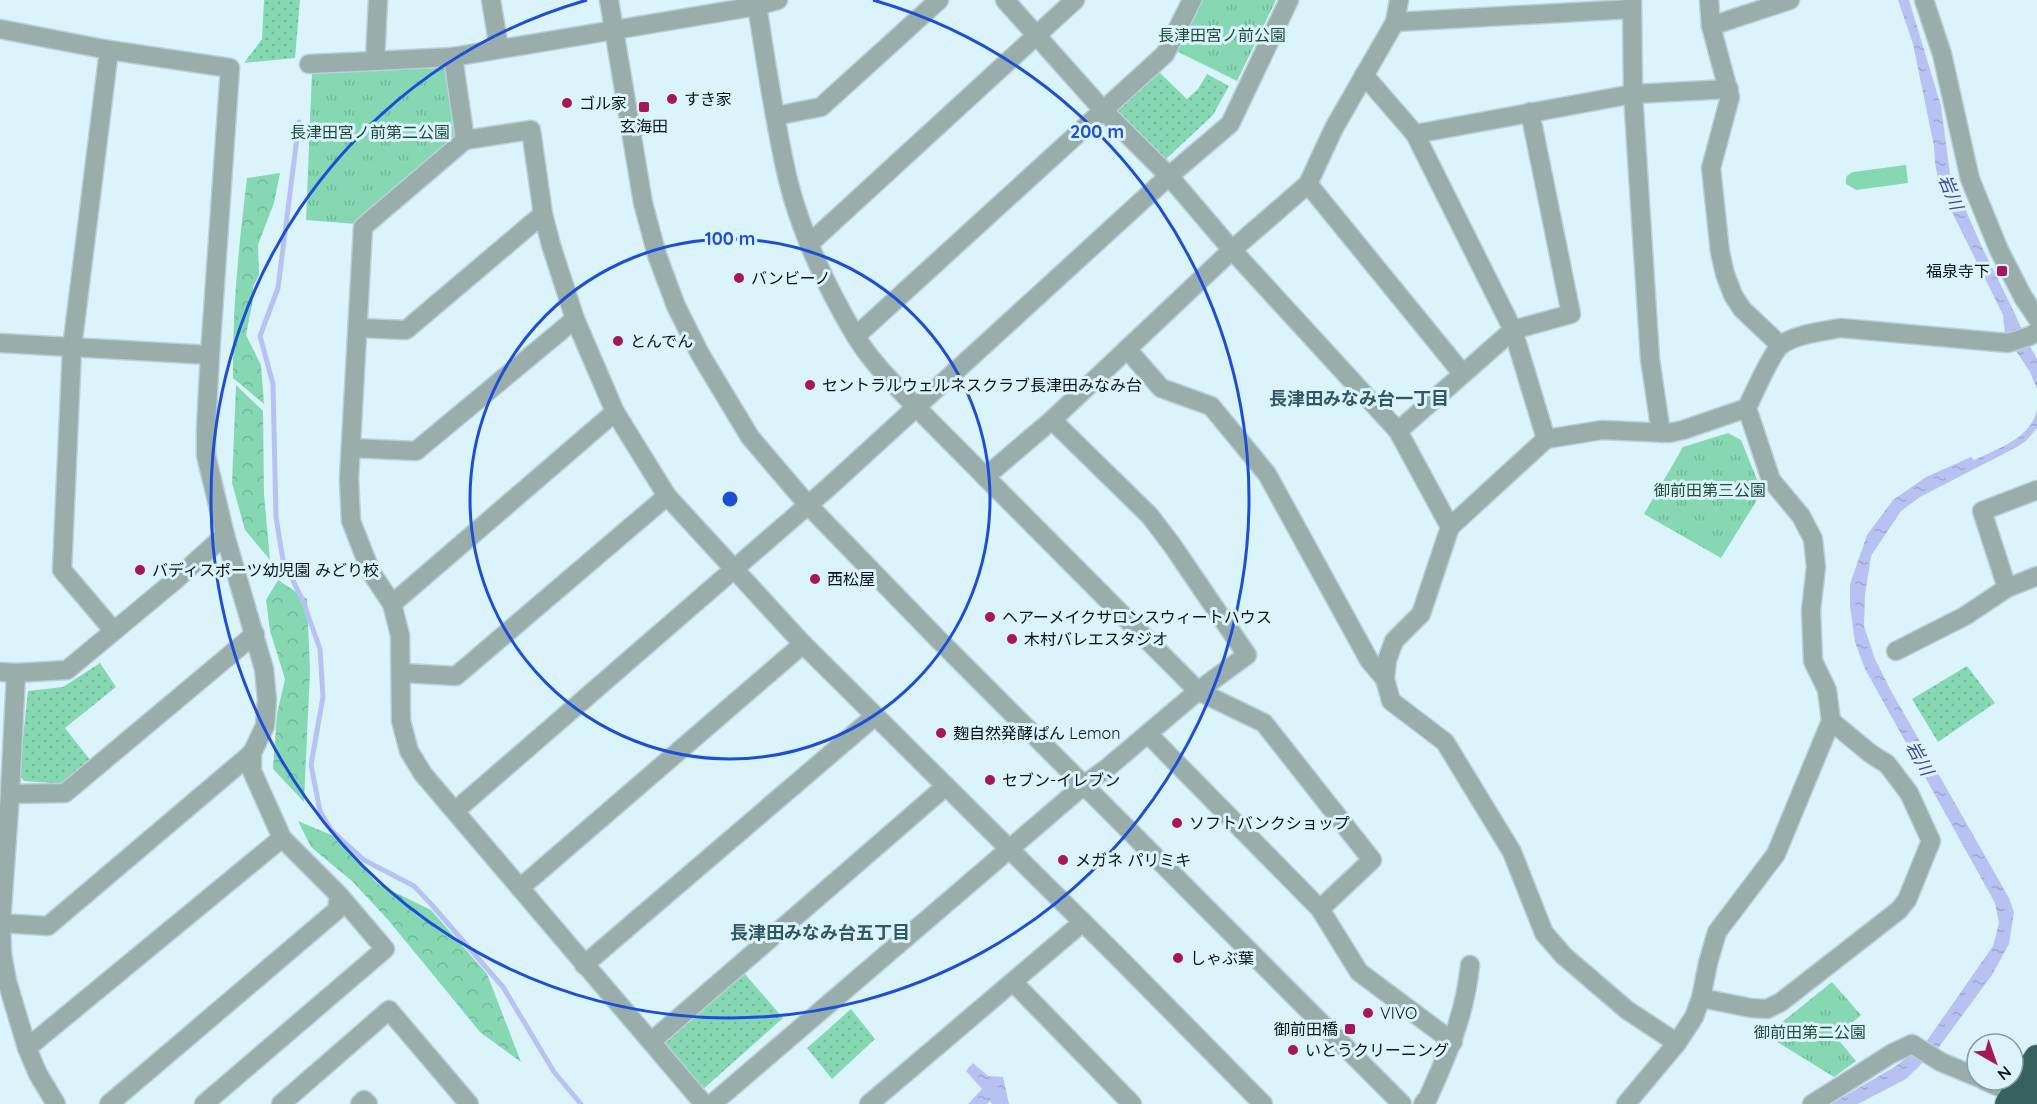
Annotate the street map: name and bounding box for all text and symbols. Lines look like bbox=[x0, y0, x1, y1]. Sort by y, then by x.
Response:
park label: 長津田宮ノ前公園 bbox=[1158, 25, 1286, 45]
place label: すき家 bbox=[684, 89, 732, 109]
marker: すき家 bbox=[665, 92, 679, 106]
place label: ゴル家 bbox=[579, 93, 627, 113]
marker: ゴル家 bbox=[560, 96, 574, 110]
marker: 玄海田 bbox=[637, 100, 651, 114]
place label: 玄海田 bbox=[620, 116, 668, 136]
text: 200 m bbox=[1070, 120, 1124, 143]
park label: 長津田宮ノ前第二公園 bbox=[290, 122, 450, 142]
water label: 岩川 bbox=[1934, 171, 1969, 215]
text: 100 m bbox=[705, 227, 755, 250]
place label: 福泉寺下 bbox=[1926, 261, 1990, 281]
marker: 福泉寺下 bbox=[1995, 264, 2009, 278]
place label: バンビーノ bbox=[751, 268, 831, 288]
marker: バンビーノ bbox=[732, 271, 746, 285]
place label: とんでん bbox=[630, 331, 693, 351]
marker: とんでん bbox=[611, 334, 625, 348]
place label: セントラルウェルネスクラブ長津田みなみ台 bbox=[822, 375, 1142, 395]
marker: セントラルウェルネスクラブ長津田みなみ台 bbox=[803, 378, 817, 392]
district label: 長津田みなみ台一丁目 bbox=[1269, 387, 1449, 410]
park label: 御前田第三公園 bbox=[1654, 480, 1766, 500]
centre of rings bbox=[720, 489, 740, 509]
place label: バディスポーツ幼児園 みどり校 bbox=[152, 560, 379, 580]
marker: バディスポーツ幼児園 みどり校 bbox=[133, 563, 147, 577]
place label: 西松屋 bbox=[827, 569, 875, 589]
marker: 西松屋 bbox=[808, 572, 822, 586]
place label: ヘアーメイクサロンスウィートハウス bbox=[1002, 607, 1272, 627]
marker: ヘアーメイクサロンスウィートハウス bbox=[983, 610, 997, 624]
place label: 木村バレエスタジオ bbox=[1024, 629, 1168, 649]
marker: 木村バレエスタジオ bbox=[1005, 632, 1019, 646]
place label: 麹自然発酵ぱん Lemon bbox=[953, 723, 1120, 743]
marker: 麹自然発酵ぱん Lemon bbox=[934, 726, 948, 740]
water label: 岩川 bbox=[1901, 737, 1940, 781]
place label: セブン-イレブン bbox=[1002, 770, 1120, 790]
marker: セブン-イレブン bbox=[983, 773, 997, 787]
place label: ソフトバンクショップ bbox=[1189, 813, 1350, 833]
marker: ソフトバンクショップ bbox=[1170, 816, 1184, 830]
place label: メガネ パリミキ bbox=[1075, 850, 1191, 870]
marker: メガネ パリミキ bbox=[1056, 853, 1070, 867]
district label: 長津田みなみ台五丁目 bbox=[730, 921, 910, 944]
place label: しゃぶ葉 bbox=[1190, 948, 1254, 968]
marker: しゃぶ葉 bbox=[1171, 951, 1185, 965]
place label: VIVO bbox=[1380, 1003, 1417, 1023]
marker: VIVO bbox=[1361, 1006, 1375, 1020]
place label: 御前田橋 bbox=[1274, 1019, 1338, 1039]
marker: 御前田橋 bbox=[1343, 1022, 1357, 1036]
park label: 御前田第二公園 bbox=[1754, 1022, 1866, 1042]
north arrow bbox=[1965, 1032, 2025, 1092]
place label: いとうクリーニング bbox=[1305, 1040, 1449, 1060]
marker: いとうクリーニング bbox=[1286, 1043, 1300, 1057]
text: N bbox=[1994, 1062, 2016, 1085]

